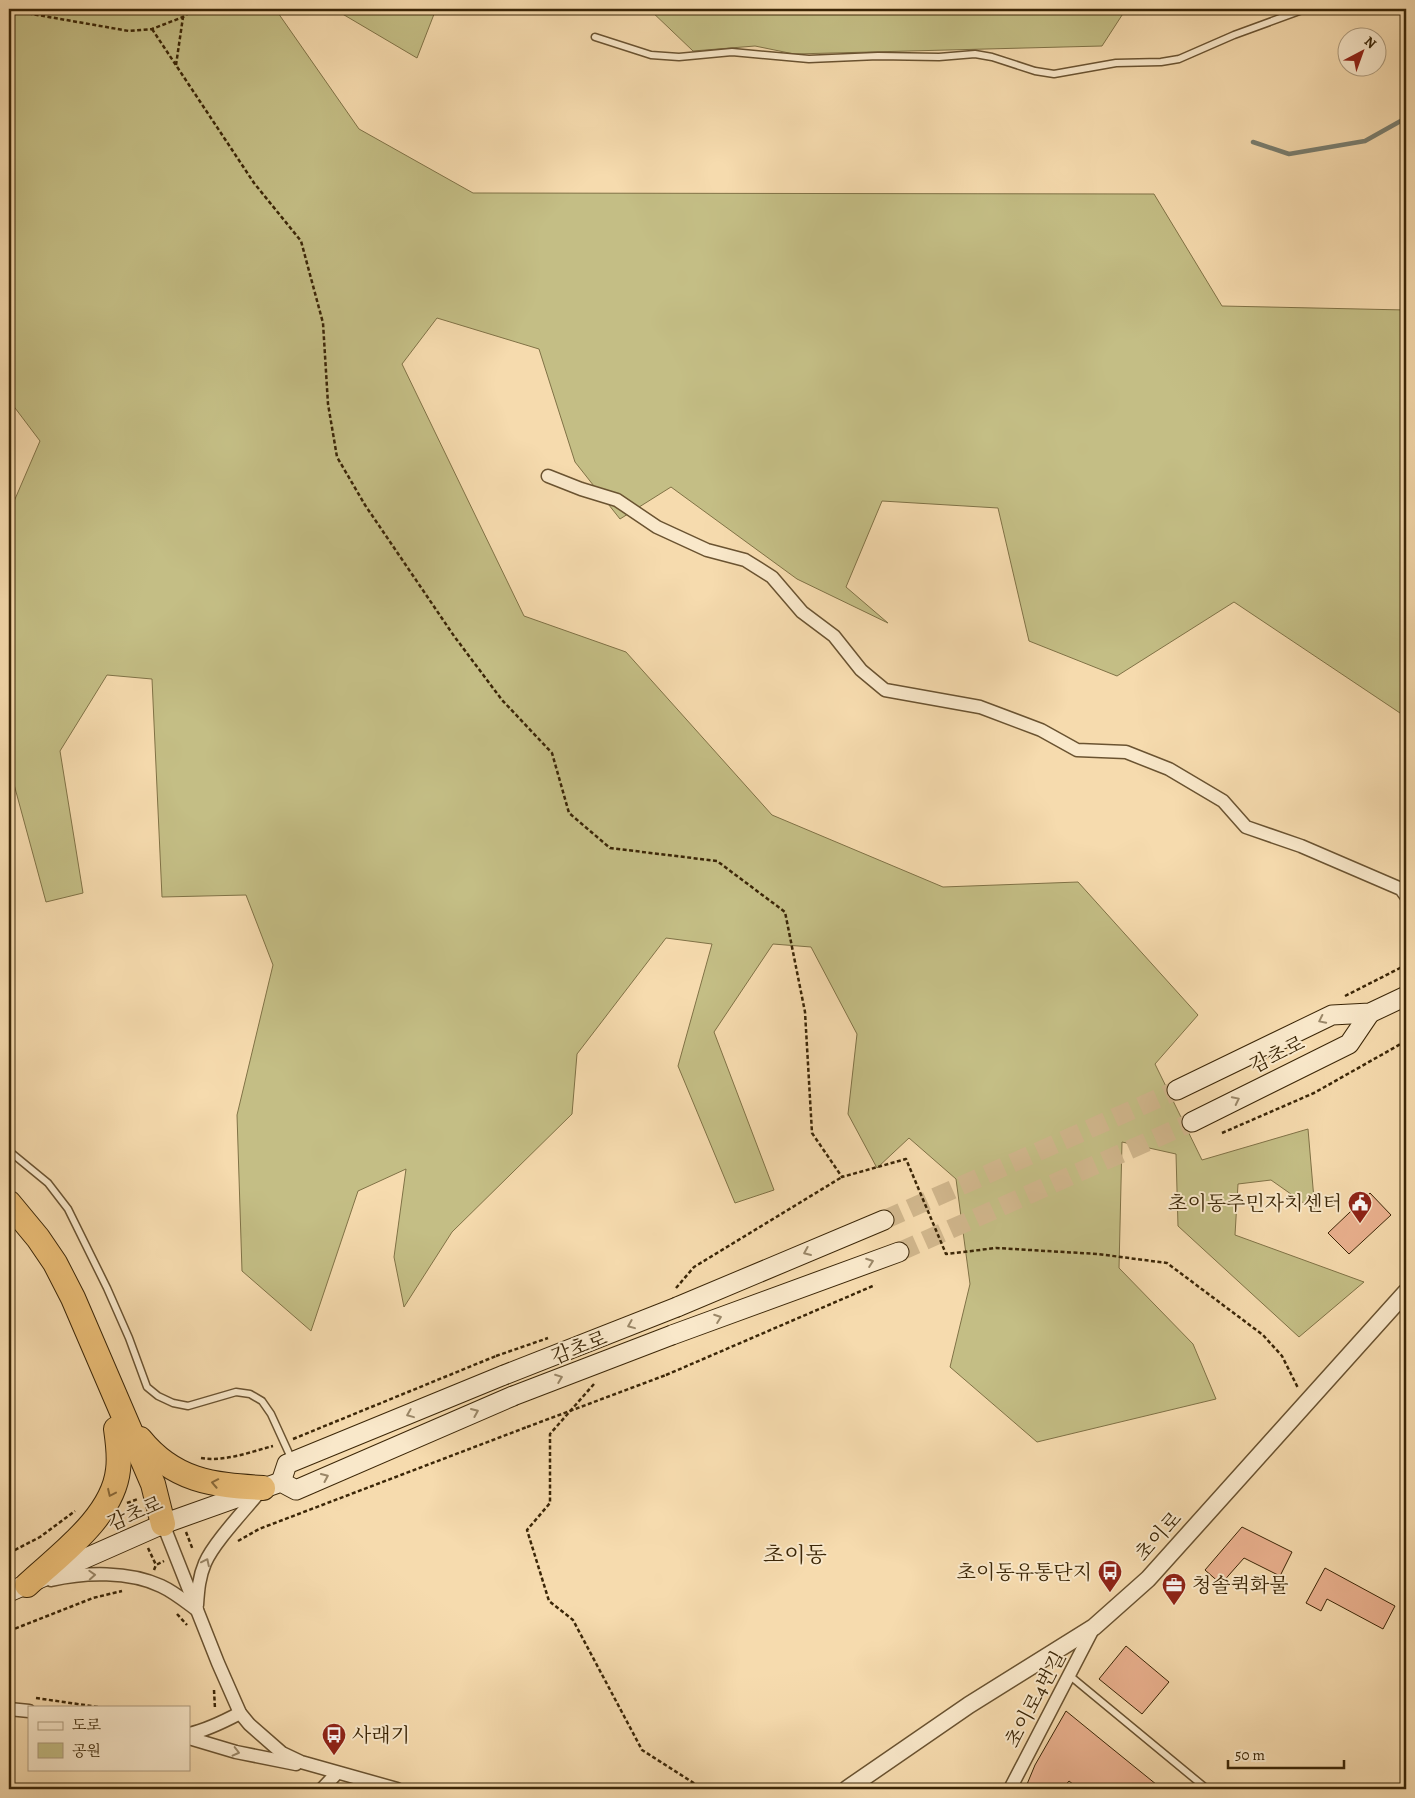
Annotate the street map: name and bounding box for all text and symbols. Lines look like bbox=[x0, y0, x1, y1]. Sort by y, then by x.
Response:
north arrow bbox=[1338, 28, 1388, 78]
text: N bbox=[1360, 32, 1380, 53]
one-way arrow bbox=[1318, 1014, 1327, 1024]
street label: 감초로 bbox=[1245, 1030, 1309, 1079]
one-way arrow bbox=[1231, 1096, 1240, 1106]
place label: 초이동주민자치센터 bbox=[1168, 1190, 1342, 1217]
public building icon: 초이동주민자치센터 bbox=[1347, 1190, 1373, 1224]
one-way arrow bbox=[803, 1246, 812, 1257]
one-way arrow bbox=[866, 1258, 874, 1268]
one-way arrow bbox=[713, 1314, 722, 1324]
one-way arrow bbox=[628, 1319, 636, 1329]
street label: 감초로 bbox=[547, 1324, 611, 1370]
one-way arrow bbox=[554, 1374, 563, 1385]
one-way arrow bbox=[407, 1408, 415, 1418]
one-way arrow bbox=[470, 1408, 478, 1418]
one-way arrow bbox=[320, 1472, 329, 1483]
one-way arrow bbox=[210, 1478, 219, 1489]
one-way arrow bbox=[107, 1488, 117, 1497]
street label: 감초로 bbox=[103, 1490, 167, 1537]
street label: 초이로 bbox=[1129, 1506, 1188, 1567]
district label: 초이동 bbox=[763, 1540, 827, 1570]
one-way arrow bbox=[200, 1559, 210, 1568]
place label: 초이동유통단지 bbox=[957, 1559, 1092, 1586]
bus stop icon: 초이동유통단지 bbox=[1097, 1559, 1123, 1593]
one-way arrow bbox=[88, 1570, 96, 1581]
office icon: 청솔퀵화물 bbox=[1161, 1572, 1187, 1606]
place label: 청솔퀵화물 bbox=[1192, 1572, 1289, 1599]
street label: 초이로4번길 bbox=[999, 1646, 1072, 1752]
legend bbox=[28, 1706, 190, 1770]
text: 도로 bbox=[72, 1715, 101, 1735]
bus stop icon: 사래기 bbox=[321, 1722, 347, 1756]
place label: 사래기 bbox=[352, 1722, 410, 1749]
scale bar bbox=[1228, 1738, 1344, 1770]
text: 공원 bbox=[72, 1741, 101, 1761]
text: 50 m bbox=[1235, 1745, 1265, 1765]
one-way arrow bbox=[231, 1746, 240, 1757]

